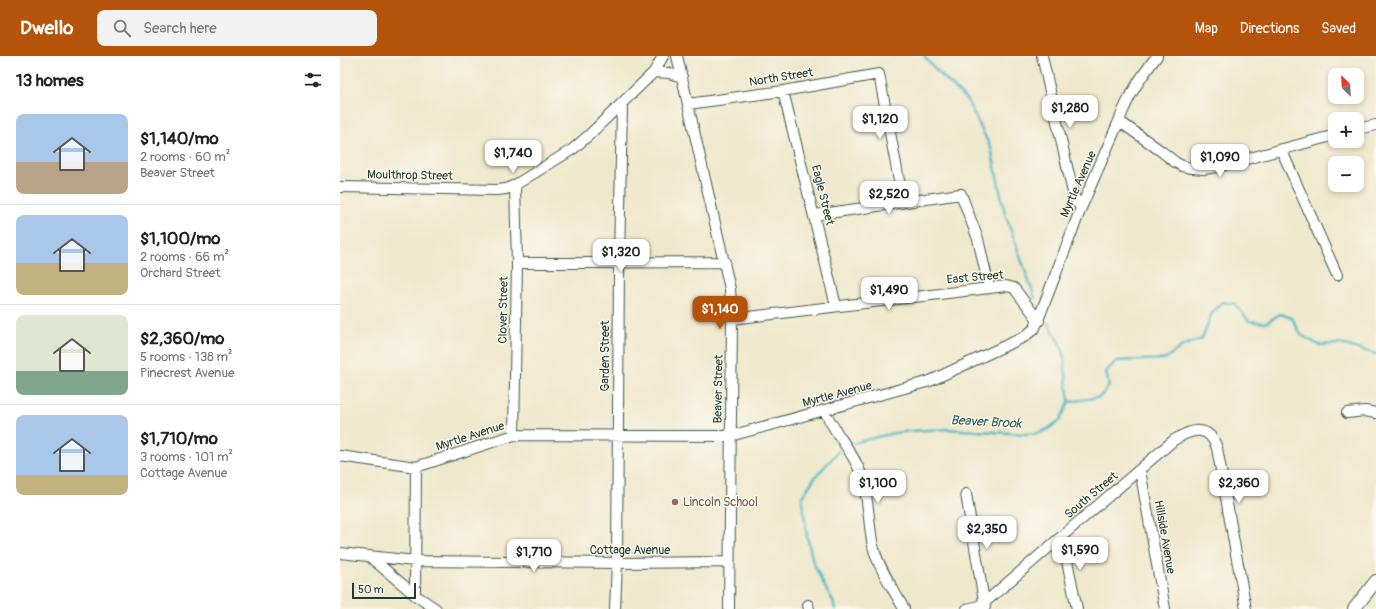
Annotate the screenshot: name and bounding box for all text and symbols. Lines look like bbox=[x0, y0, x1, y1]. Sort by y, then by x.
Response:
search box bbox=[97, 10, 377, 46]
text: Dwello bbox=[20, 16, 73, 40]
icon: search bbox=[111, 17, 133, 39]
text: Search here bbox=[143, 19, 217, 38]
text: Map bbox=[1195, 20, 1218, 37]
text: Directions bbox=[1240, 20, 1299, 37]
text: Saved bbox=[1321, 20, 1356, 37]
street label: North Street bbox=[748, 65, 814, 90]
north arrow bbox=[1328, 68, 1364, 104]
map controls bbox=[1328, 68, 1364, 192]
icon: filters bbox=[302, 69, 324, 91]
text: 13 homes bbox=[16, 70, 84, 91]
pin: $1,280 bbox=[1037, 95, 1103, 129]
text: $1,280 bbox=[1051, 100, 1089, 116]
pin: $1,120 bbox=[847, 106, 913, 140]
text: $1,120 bbox=[862, 111, 898, 127]
button: + bbox=[1328, 112, 1364, 148]
text: $1,140/mo bbox=[140, 128, 219, 149]
icon: home bbox=[48, 130, 96, 178]
pin: $1,740 bbox=[480, 140, 546, 174]
pin: $1,090 bbox=[1187, 144, 1253, 178]
text: $1,740 bbox=[494, 145, 532, 161]
text: 2 rooms · 60 m² bbox=[140, 149, 230, 165]
street label: Myrtle Avenue bbox=[1057, 149, 1100, 220]
text: $1,090 bbox=[1200, 149, 1240, 165]
button: − bbox=[1328, 156, 1364, 192]
street label: Eagle Street bbox=[808, 163, 837, 227]
text: Beaver Street bbox=[140, 165, 215, 181]
street label: Moulthrop Street bbox=[367, 167, 453, 184]
pin: $2,520 bbox=[856, 181, 922, 215]
text: $2,520 bbox=[869, 186, 909, 202]
text: $1,100/mo bbox=[140, 228, 220, 249]
icon: home bbox=[48, 231, 96, 279]
pin: $1,320 bbox=[588, 239, 654, 273]
text: $1,320 bbox=[602, 244, 640, 260]
text: 2 rooms · 66 m² bbox=[140, 249, 229, 265]
text: Orchard Street bbox=[140, 265, 220, 281]
street label: East Street bbox=[946, 268, 1004, 287]
street label: Clover Street bbox=[495, 276, 512, 344]
pin: $1,490 bbox=[856, 277, 922, 311]
text: $1,490 bbox=[870, 282, 908, 298]
pin: $1,140 bbox=[687, 296, 753, 330]
text: $1,140 bbox=[702, 301, 738, 317]
street label: Garden Street bbox=[598, 320, 613, 392]
text: $2,360/mo bbox=[140, 328, 224, 349]
icon: home bbox=[48, 331, 96, 379]
text: 5 rooms · 138 m² bbox=[140, 349, 233, 365]
street label: Beaver Street bbox=[710, 354, 727, 424]
text: Pinecrest Avenue bbox=[140, 365, 234, 381]
street label: Myrtle Avenue bbox=[801, 378, 874, 411]
water label: Beaver Brook bbox=[950, 412, 1023, 432]
street label: Myrtle Avenue bbox=[434, 418, 506, 455]
text: $1,710/mo bbox=[140, 428, 218, 449]
icon: home bbox=[48, 431, 96, 479]
text: 3 rooms · 101 m² bbox=[140, 449, 233, 465]
text: Cottage Avenue bbox=[140, 465, 227, 481]
street label: South Street bbox=[1062, 469, 1121, 522]
pin: $1,100 bbox=[845, 470, 911, 504]
pin: $2,360 bbox=[1206, 470, 1272, 504]
text: $1,100 bbox=[859, 475, 897, 491]
text: $2,360 bbox=[1218, 475, 1260, 491]
place label: Lincoln School bbox=[683, 495, 758, 510]
marker: Lincoln School bbox=[670, 497, 680, 507]
street label: Hillside Avenue bbox=[1151, 499, 1178, 575]
pin: $2,350 bbox=[954, 516, 1020, 550]
text: $2,350 bbox=[967, 521, 1007, 537]
pin: $1,590 bbox=[1047, 537, 1113, 571]
pin: $1,710 bbox=[501, 539, 567, 573]
text: $1,590 bbox=[1061, 542, 1099, 558]
street label: Cottage Avenue bbox=[590, 543, 670, 558]
text: $1,710 bbox=[516, 544, 552, 560]
scale bar bbox=[352, 581, 416, 600]
text: 50 m bbox=[358, 583, 384, 596]

